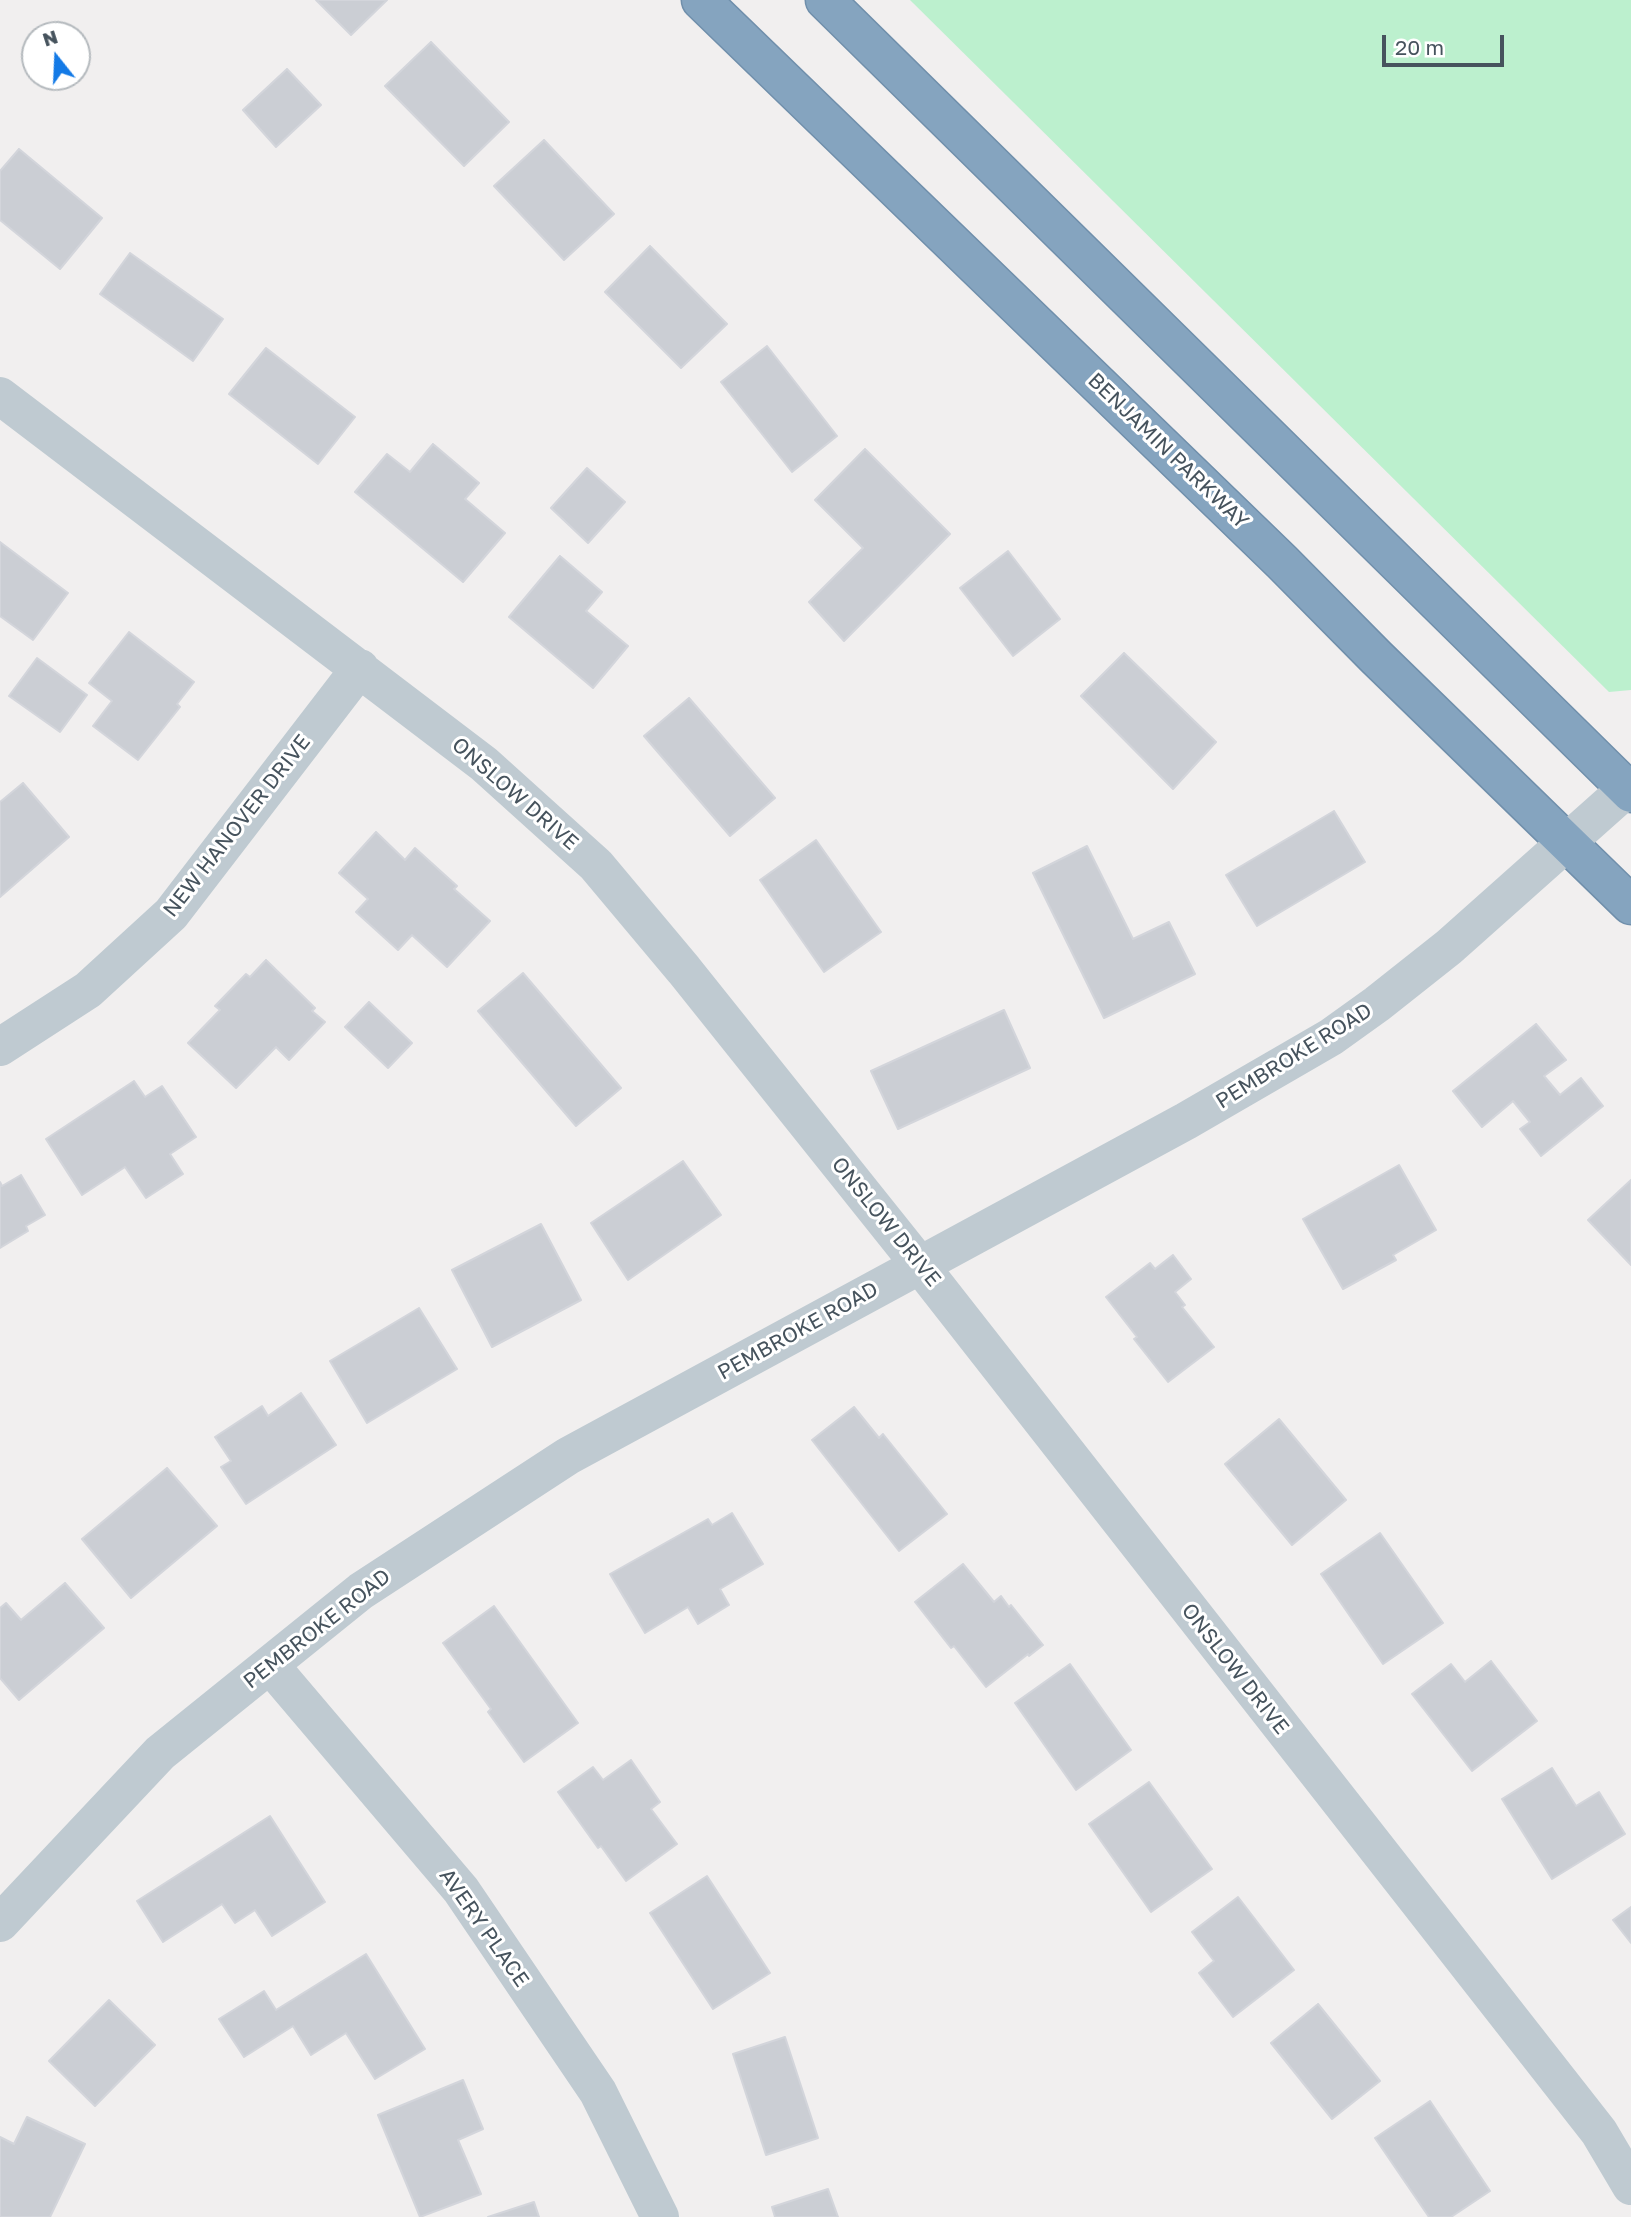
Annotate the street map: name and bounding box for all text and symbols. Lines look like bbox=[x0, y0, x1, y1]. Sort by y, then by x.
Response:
north arrow bbox=[21, 21, 91, 91]
scale bar bbox=[1386, 21, 1508, 65]
text: N bbox=[40, 24, 60, 51]
text: 20 m bbox=[1395, 34, 1444, 60]
street label: BENJAMIN PARKWAY bbox=[1083, 368, 1253, 534]
street label: NEW HANOVER DRIVE bbox=[158, 730, 316, 922]
street label: ONSLOW DRIVE bbox=[447, 732, 583, 856]
street label: PEMBROKE ROAD bbox=[1211, 998, 1377, 1114]
street label: ONSLOW DRIVE bbox=[826, 1152, 946, 1292]
street label: PEMBROKE ROAD bbox=[714, 1277, 882, 1385]
street label: PEMBROKE ROAD bbox=[239, 1564, 395, 1694]
street label: ONSLOW DRIVE bbox=[1176, 1598, 1294, 1740]
street label: AVERY PLACE bbox=[434, 1864, 534, 1992]

